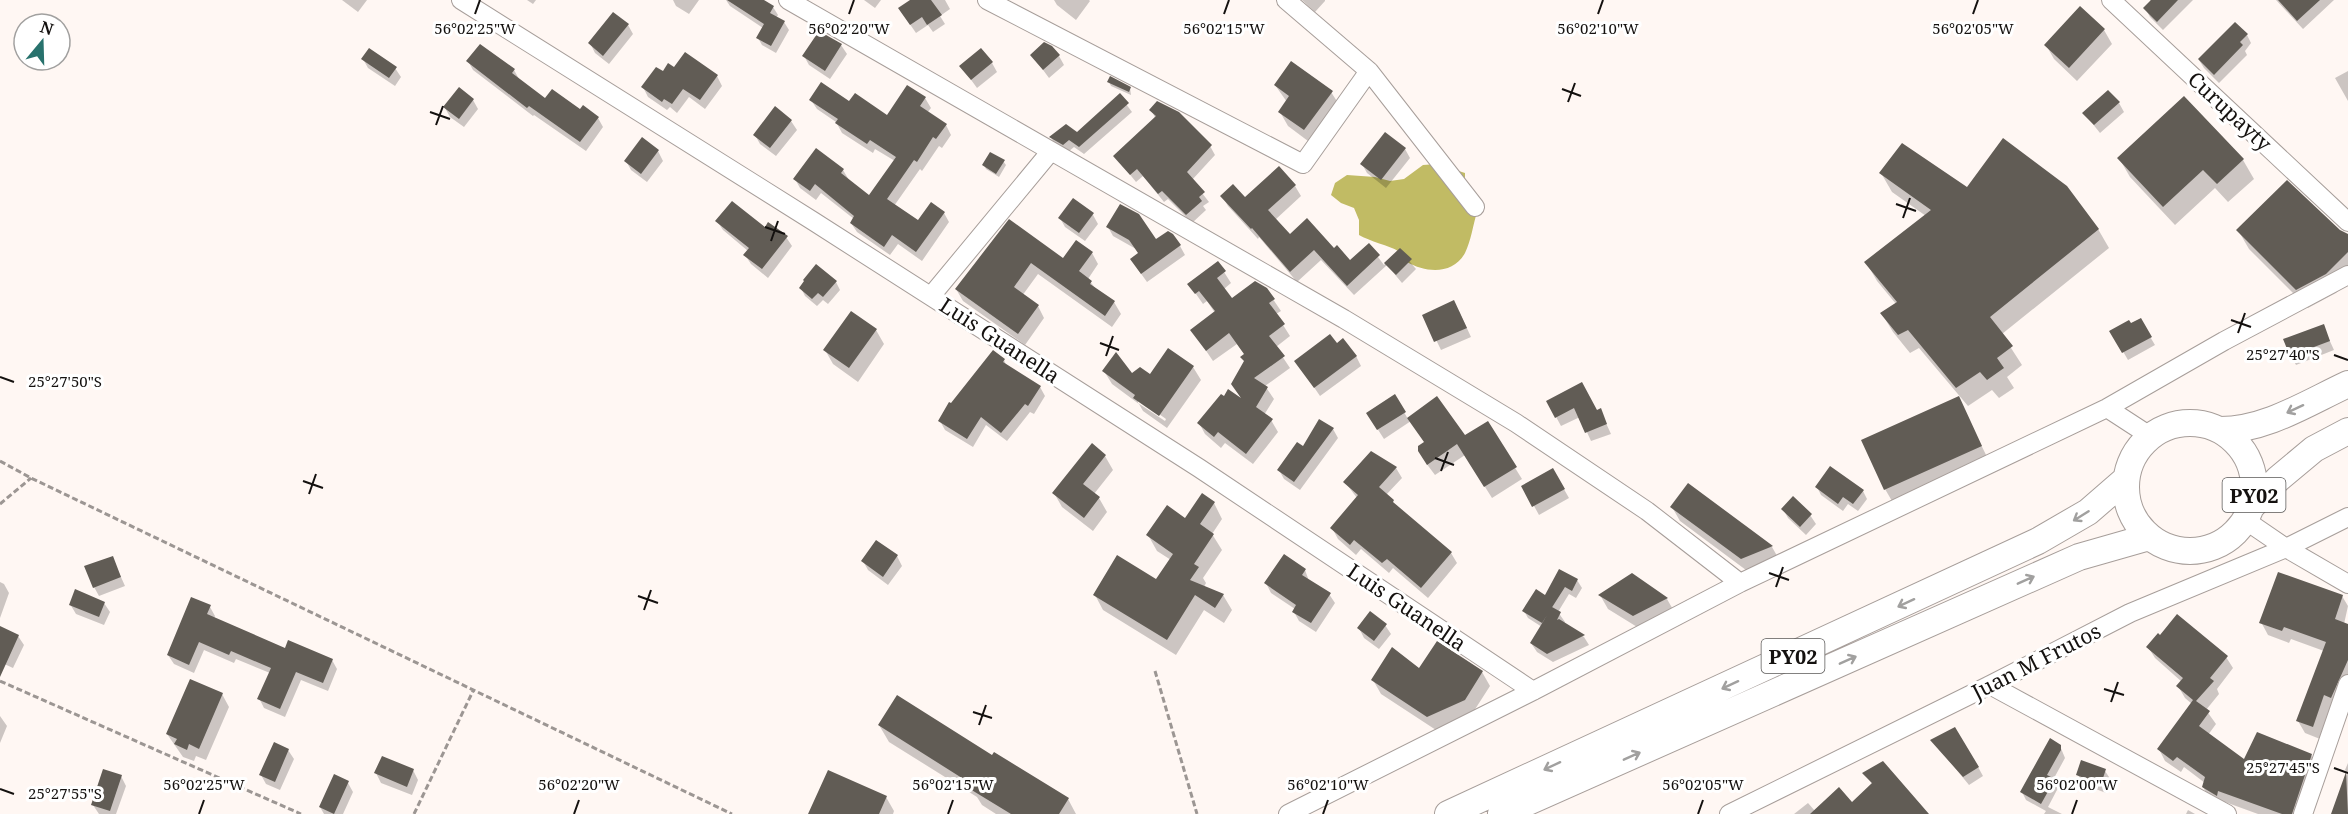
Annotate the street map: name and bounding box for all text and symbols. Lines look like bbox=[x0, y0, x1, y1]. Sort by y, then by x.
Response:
north arrow bbox=[12, 12, 72, 72]
text: N bbox=[37, 15, 57, 40]
text: 56°02'25"W bbox=[434, 18, 516, 38]
text: 56°02'20"W bbox=[808, 18, 890, 38]
text: 56°02'15"W bbox=[1183, 18, 1265, 38]
text: 56°02'10"W bbox=[1557, 18, 1639, 38]
text: 56°02'05"W bbox=[1932, 18, 2014, 38]
street label: Curupayty bbox=[2182, 65, 2278, 157]
street label: Luis Guanella bbox=[935, 291, 1065, 389]
text: 25°27'40"S bbox=[2246, 344, 2320, 364]
text: 25°27'50"S bbox=[28, 371, 102, 391]
one-way arrow bbox=[2286, 403, 2304, 415]
road number: PY02 bbox=[2222, 478, 2286, 512]
one-way arrow bbox=[2073, 510, 2090, 522]
street label: Luis Guanella bbox=[1342, 557, 1472, 657]
one-way arrow bbox=[2017, 574, 2035, 585]
one-way arrow bbox=[1898, 597, 1916, 609]
street label: Juan M Frutos bbox=[1966, 616, 2105, 706]
road number: PY02 bbox=[1762, 639, 1824, 673]
one-way arrow bbox=[1839, 653, 1857, 664]
one-way arrow bbox=[1721, 680, 1739, 691]
one-way arrow bbox=[1622, 750, 1640, 761]
text: 25°27'45"S bbox=[2246, 757, 2320, 777]
one-way arrow bbox=[1544, 761, 1562, 773]
text: 56°02'25"W bbox=[163, 774, 245, 794]
text: 56°02'20"W bbox=[538, 774, 620, 794]
text: 56°02'15"W bbox=[912, 774, 994, 794]
text: 56°02'10"W bbox=[1287, 774, 1369, 794]
text: 56°02'05"W bbox=[1662, 774, 1744, 794]
text: 56°02'00"W bbox=[2036, 774, 2118, 794]
text: 25°27'55"S bbox=[28, 783, 102, 803]

